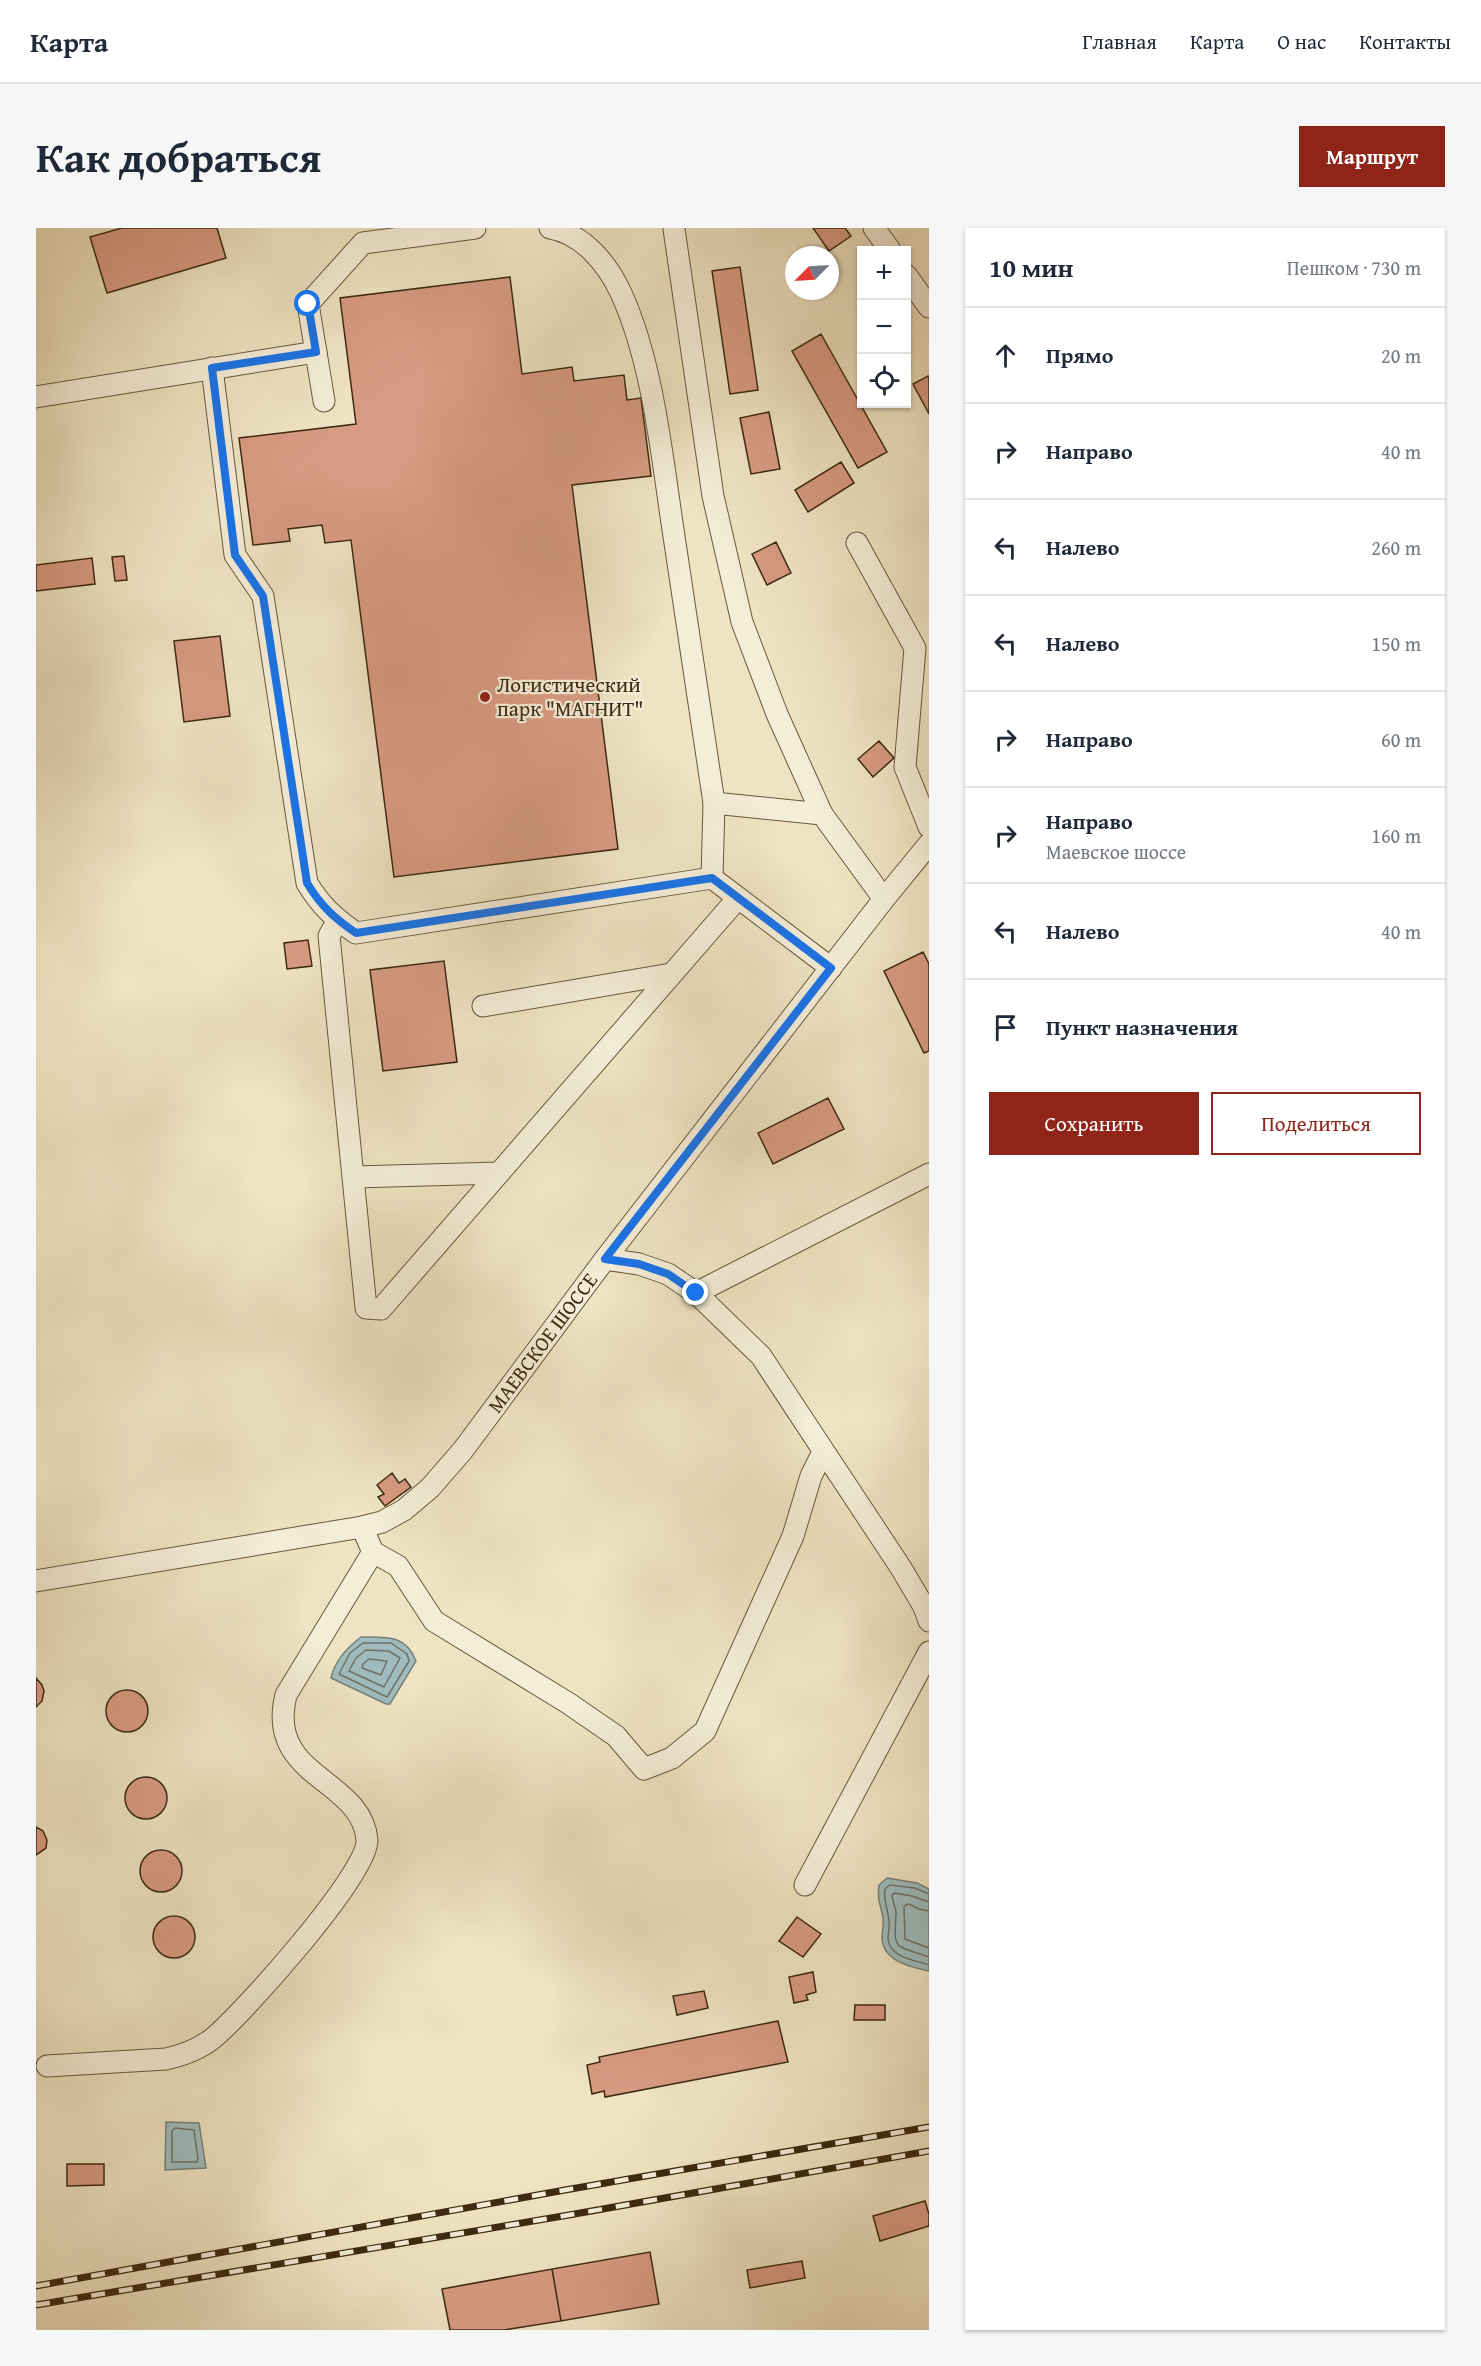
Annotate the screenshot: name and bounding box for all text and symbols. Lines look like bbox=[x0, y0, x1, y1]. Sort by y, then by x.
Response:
text: Карта bbox=[30, 21, 108, 62]
text: Главная bbox=[1082, 26, 1157, 57]
text: Карта bbox=[1190, 26, 1244, 57]
text: О нас bbox=[1277, 26, 1326, 57]
text: Контакты bbox=[1359, 26, 1451, 57]
text: Как добраться bbox=[36, 126, 321, 187]
button: Маршрут bbox=[1299, 126, 1445, 187]
north arrow bbox=[785, 246, 839, 300]
map controls bbox=[857, 246, 911, 408]
button: + bbox=[857, 246, 911, 300]
text: 10 мин bbox=[989, 248, 1074, 287]
text: Пешком · 730 m bbox=[1287, 253, 1421, 282]
route start bbox=[294, 290, 320, 316]
button: − bbox=[857, 300, 911, 354]
icon: ahead bbox=[989, 339, 1022, 372]
text: Прямо bbox=[1046, 339, 1113, 371]
text: 20 m bbox=[1381, 341, 1421, 370]
button: locate bbox=[857, 354, 911, 408]
icon: right bbox=[989, 435, 1022, 468]
text: Направо bbox=[1046, 435, 1133, 467]
text: 40 m bbox=[1381, 437, 1421, 466]
icon: left bbox=[989, 531, 1022, 564]
text: Налево bbox=[1046, 531, 1119, 563]
text: 260 m bbox=[1371, 533, 1421, 562]
icon: left bbox=[989, 627, 1022, 660]
text: Налево bbox=[1046, 627, 1119, 659]
text: 150 m bbox=[1371, 629, 1421, 658]
place label: Логистический парк "МАГНИТ" bbox=[497, 669, 644, 724]
marker: Логистический парк "МАГНИТ" bbox=[478, 690, 492, 704]
icon: right bbox=[989, 723, 1022, 756]
text: Направо bbox=[1046, 723, 1133, 755]
text: 60 m bbox=[1381, 725, 1421, 754]
text: Направо bbox=[1046, 805, 1133, 837]
icon: right bbox=[989, 819, 1022, 852]
text: 160 m bbox=[1371, 821, 1421, 850]
text: Маевское шоссе bbox=[1046, 837, 1186, 866]
icon: left bbox=[989, 915, 1022, 948]
text: Налево bbox=[1046, 915, 1119, 947]
text: 40 m bbox=[1381, 917, 1421, 946]
icon: arrive bbox=[989, 1011, 1022, 1044]
text: Пункт назначения bbox=[1046, 1011, 1238, 1043]
button: Сохранить bbox=[989, 1092, 1199, 1155]
button: Поделиться bbox=[1211, 1092, 1421, 1155]
street label: МАЕВСКОЕ ШОССЕ bbox=[480, 1266, 605, 1419]
route end bbox=[682, 1279, 708, 1305]

